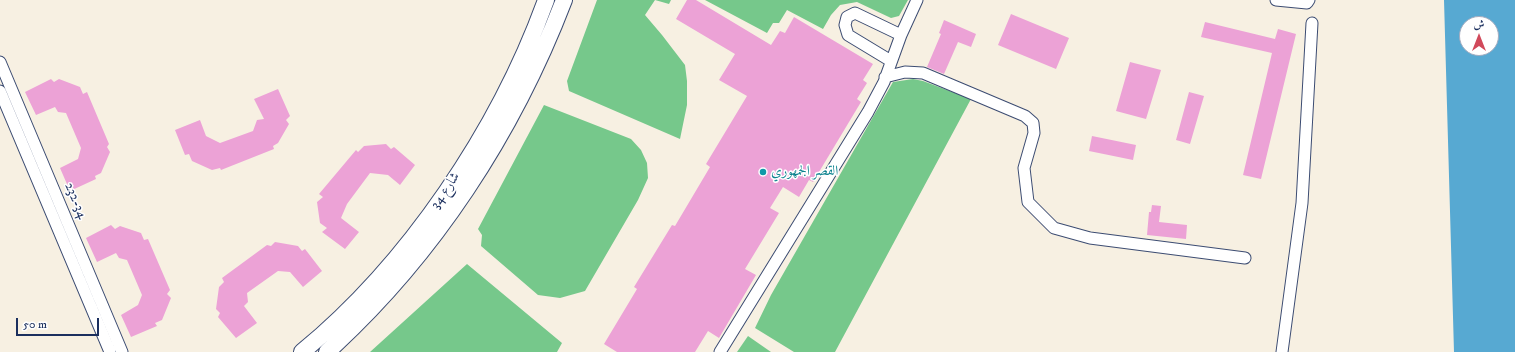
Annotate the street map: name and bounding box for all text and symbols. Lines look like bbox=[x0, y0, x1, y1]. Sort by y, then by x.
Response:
north arrow bbox=[1459, 16, 1499, 56]
text: ش bbox=[1474, 18, 1484, 32]
place label: القصر الجمهوري bbox=[771, 164, 838, 180]
marker: القصر الجمهوري bbox=[758, 167, 768, 177]
street label: شارع 34 bbox=[428, 169, 464, 213]
street label: 232-34 bbox=[60, 180, 90, 222]
scale bar bbox=[18, 310, 101, 336]
text: 50 m bbox=[23, 317, 47, 332]

